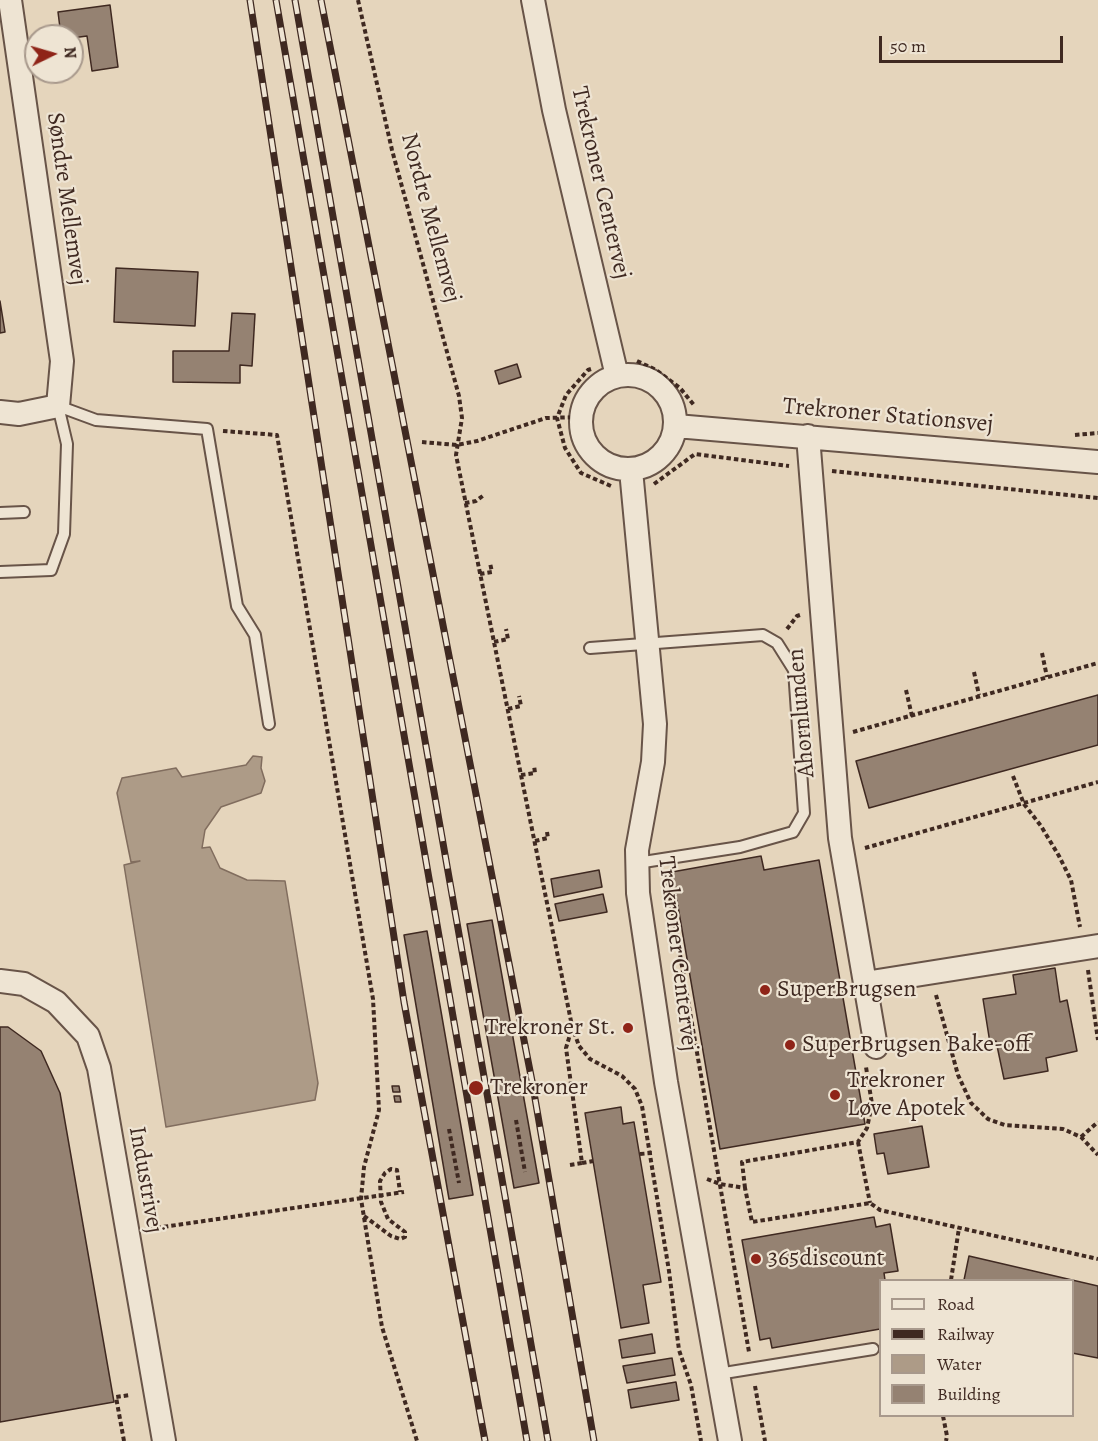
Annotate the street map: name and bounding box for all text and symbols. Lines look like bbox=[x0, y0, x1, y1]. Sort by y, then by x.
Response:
north arrow bbox=[24, 24, 84, 84]
scale bar bbox=[882, 24, 1066, 62]
text: 50 m bbox=[890, 34, 926, 58]
text: N bbox=[58, 46, 81, 59]
street label: Trekroner Centervej bbox=[564, 84, 636, 282]
street label: Søndre Mellemvej bbox=[40, 111, 92, 287]
street label: Nordre Mellemvej bbox=[393, 130, 467, 306]
street label: Trekroner Stationsvej bbox=[782, 392, 994, 440]
street label: Ahornlunden bbox=[782, 647, 822, 779]
street label: Trekroner Centervej bbox=[651, 855, 703, 1053]
place label: SuperBrugsen bbox=[777, 976, 916, 1004]
marker: SuperBrugsen bbox=[758, 983, 772, 997]
place label: Trekroner St. bbox=[485, 1014, 616, 1042]
marker: Trekroner St. bbox=[621, 1021, 635, 1035]
place label: SuperBrugsen Bake-off bbox=[802, 1031, 1030, 1059]
marker: SuperBrugsen Bake-off bbox=[783, 1038, 797, 1052]
place label: Trekroner Løve Apotek bbox=[847, 1067, 965, 1123]
place label: Trekroner bbox=[490, 1074, 588, 1102]
marker: Trekroner bbox=[467, 1079, 485, 1097]
marker: Trekroner Løve Apotek bbox=[828, 1088, 842, 1102]
street label: Industrivej bbox=[121, 1124, 169, 1236]
place label: 365discount bbox=[768, 1245, 885, 1273]
marker: 365discount bbox=[749, 1252, 763, 1266]
legend bbox=[879, 1279, 1074, 1417]
text: Road bbox=[937, 1292, 974, 1316]
text: Railway bbox=[937, 1322, 994, 1346]
text: Water bbox=[937, 1352, 982, 1376]
text: Building bbox=[937, 1382, 1001, 1406]

